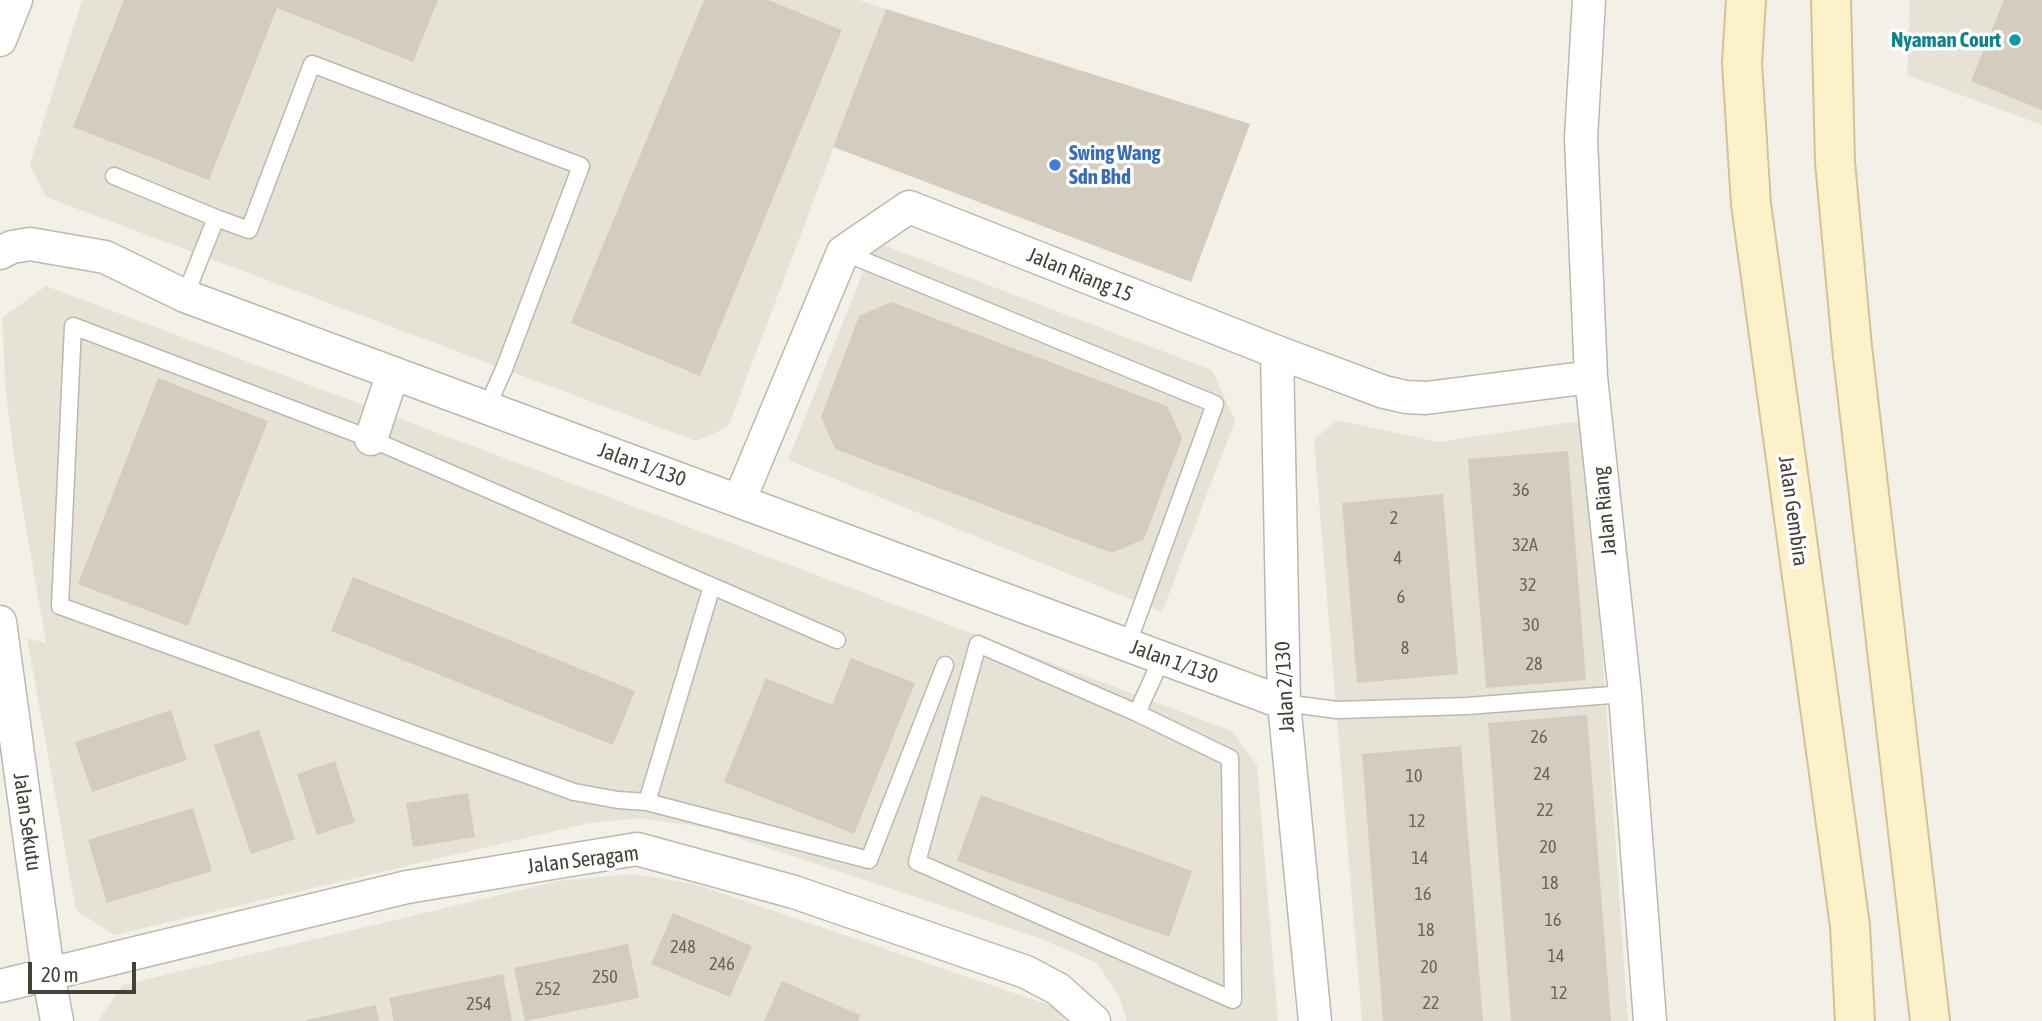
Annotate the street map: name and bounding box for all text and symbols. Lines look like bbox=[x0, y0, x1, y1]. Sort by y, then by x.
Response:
place label: Nyaman Court bbox=[1891, 27, 2001, 53]
marker: Nyaman Court bbox=[2007, 32, 2023, 48]
place label: Swing Wang Sdn Bhd bbox=[1069, 140, 1161, 190]
marker: Swing Wang Sdn Bhd bbox=[1047, 157, 1063, 173]
street label: Jalan Riang 15 bbox=[1023, 242, 1137, 308]
street label: Jalan 1/130 bbox=[595, 438, 689, 492]
street label: Jalan Gembira bbox=[1773, 454, 1813, 568]
street label: Jalan Riang bbox=[1588, 465, 1622, 557]
house number: 36 bbox=[1513, 479, 1529, 501]
house number: 2 bbox=[1390, 507, 1398, 529]
house number: 32A bbox=[1512, 534, 1538, 556]
house number: 4 bbox=[1394, 547, 1402, 569]
house number: 32 bbox=[1520, 574, 1536, 596]
house number: 6 bbox=[1397, 586, 1405, 608]
house number: 30 bbox=[1523, 614, 1539, 636]
street label: Jalan 1/130 bbox=[1127, 635, 1221, 689]
house number: 8 bbox=[1401, 637, 1409, 659]
street label: Jalan 2/130 bbox=[1270, 641, 1300, 733]
house number: 28 bbox=[1526, 653, 1542, 675]
house number: 26 bbox=[1531, 726, 1547, 748]
house number: 24 bbox=[1534, 763, 1550, 785]
house number: 10 bbox=[1406, 765, 1422, 787]
street label: Jalan Sekutu bbox=[8, 771, 46, 873]
house number: 22 bbox=[1537, 799, 1553, 821]
house number: 12 bbox=[1409, 810, 1425, 832]
house number: 20 bbox=[1540, 836, 1556, 858]
street label: Jalan Seragam bbox=[526, 841, 640, 879]
house number: 14 bbox=[1412, 847, 1428, 869]
house number: 18 bbox=[1542, 872, 1558, 894]
house number: 16 bbox=[1415, 883, 1431, 905]
house number: 16 bbox=[1545, 909, 1561, 931]
house number: 18 bbox=[1418, 919, 1434, 941]
house number: 248 bbox=[670, 936, 696, 958]
house number: 14 bbox=[1548, 945, 1564, 967]
scale bar bbox=[32, 948, 140, 992]
house number: 246 bbox=[709, 953, 735, 975]
house number: 20 bbox=[1421, 956, 1437, 978]
text: 20 m bbox=[41, 962, 79, 986]
house number: 250 bbox=[592, 966, 618, 988]
house number: 252 bbox=[535, 978, 561, 1000]
house number: 12 bbox=[1551, 982, 1567, 1004]
house number: 22 bbox=[1423, 992, 1439, 1014]
house number: 254 bbox=[466, 993, 492, 1015]

